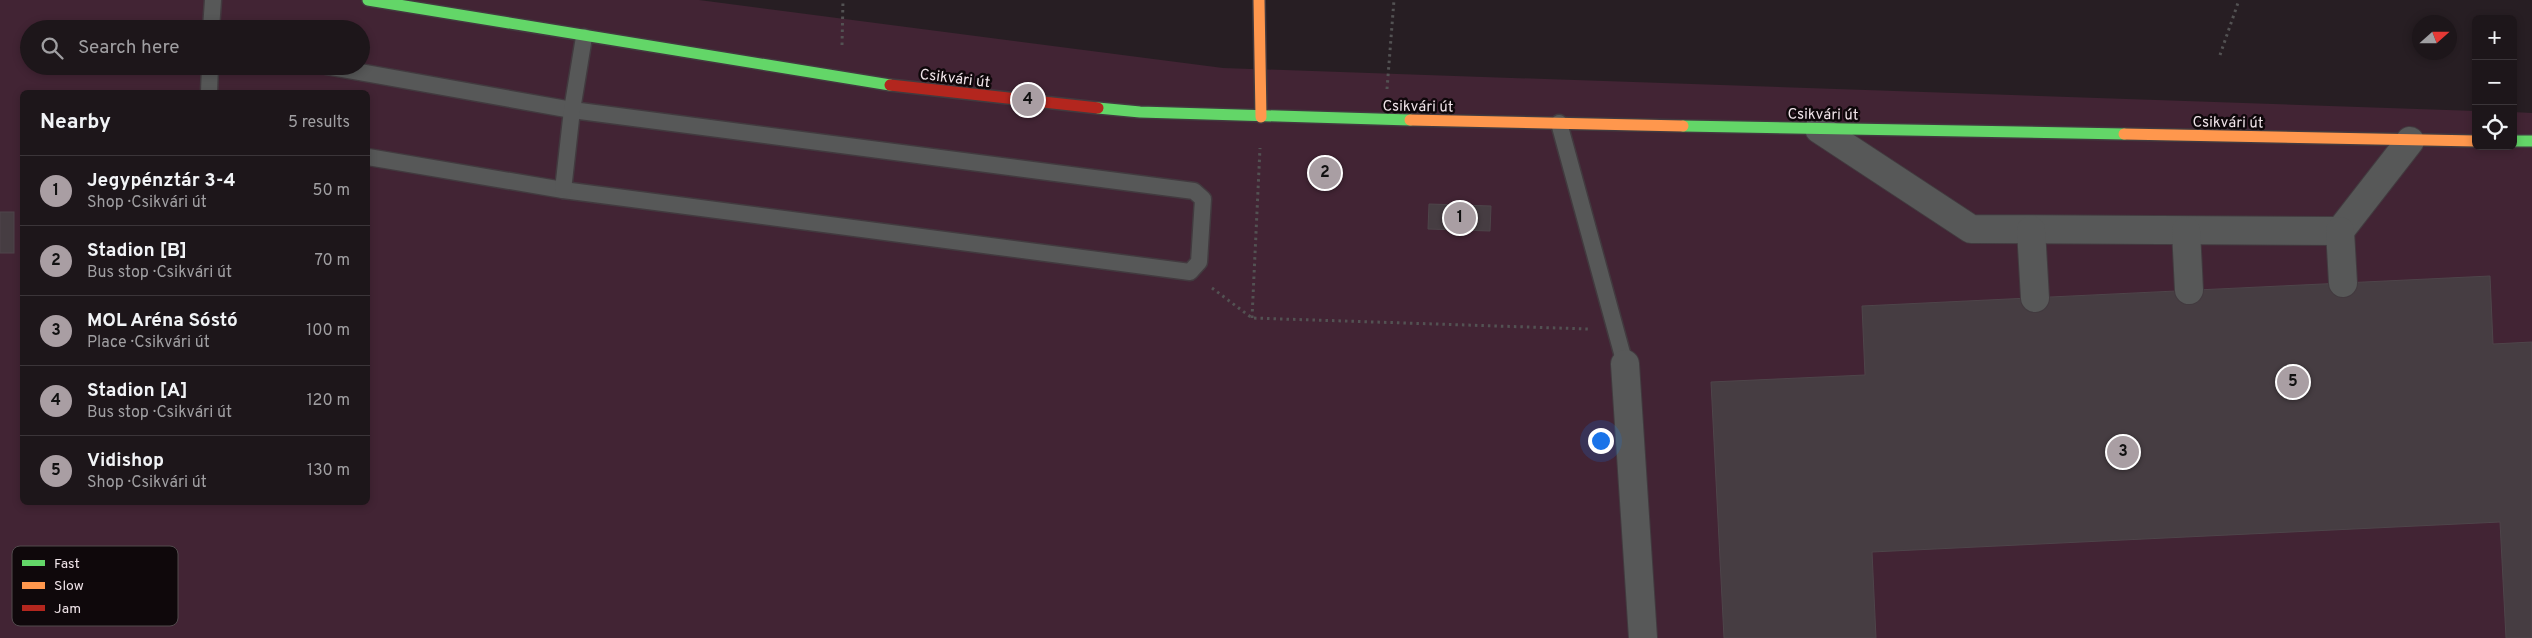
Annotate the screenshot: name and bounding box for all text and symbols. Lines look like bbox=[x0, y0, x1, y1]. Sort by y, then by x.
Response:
north arrow bbox=[2412, 15, 2457, 60]
map controls bbox=[2472, 15, 2517, 150]
button: + bbox=[2472, 15, 2517, 60]
search box bbox=[20, 20, 370, 75]
icon: search bbox=[38, 34, 66, 62]
text: Search here bbox=[78, 36, 180, 60]
button: − bbox=[2472, 60, 2517, 105]
street label: Csikvári út bbox=[918, 66, 991, 93]
pin: 4 bbox=[1012, 81, 1044, 119]
street label: Csikvári út bbox=[1382, 97, 1454, 118]
street label: Csikvári út bbox=[1787, 105, 1859, 126]
button: locate bbox=[2472, 105, 2517, 150]
text: Nearby bbox=[40, 109, 111, 136]
text: 5 results bbox=[288, 113, 350, 133]
street label: Csikvári út bbox=[2192, 113, 2264, 134]
pin: 2 bbox=[1309, 154, 1341, 192]
text: Jegypénztár 3-4 bbox=[87, 169, 236, 193]
text: 1 bbox=[53, 181, 59, 201]
text: 50 m bbox=[313, 181, 350, 201]
text: Shop · Csikvári út bbox=[87, 193, 207, 213]
pin: 1 bbox=[1444, 199, 1476, 237]
text: Stadion [B] bbox=[87, 239, 187, 263]
text: 2 bbox=[51, 251, 61, 271]
text: 70 m bbox=[315, 251, 350, 271]
text: Bus stop · Csikvári út bbox=[87, 263, 232, 283]
text: MOL Aréna Sóstó bbox=[87, 309, 238, 333]
text: 3 bbox=[51, 321, 61, 341]
text: 100 m bbox=[306, 321, 350, 341]
text: Place · Csikvári út bbox=[87, 333, 210, 353]
pin: 5 bbox=[2277, 363, 2309, 401]
text: Stadion [A] bbox=[87, 379, 188, 403]
text: 4 bbox=[51, 391, 61, 411]
text: 120 m bbox=[307, 391, 350, 411]
text: Bus stop · Csikvári út bbox=[87, 403, 232, 423]
your location bbox=[1588, 428, 1614, 454]
pin: 3 bbox=[2107, 433, 2139, 471]
text: Vidishop bbox=[87, 449, 164, 473]
text: 5 bbox=[51, 461, 61, 481]
text: 130 m bbox=[307, 461, 350, 481]
text: Shop · Csikvári út bbox=[87, 473, 207, 493]
legend bbox=[12, 546, 178, 626]
text: Fast bbox=[54, 556, 80, 573]
text: Slow bbox=[54, 578, 84, 595]
text: Jam bbox=[54, 601, 81, 618]

